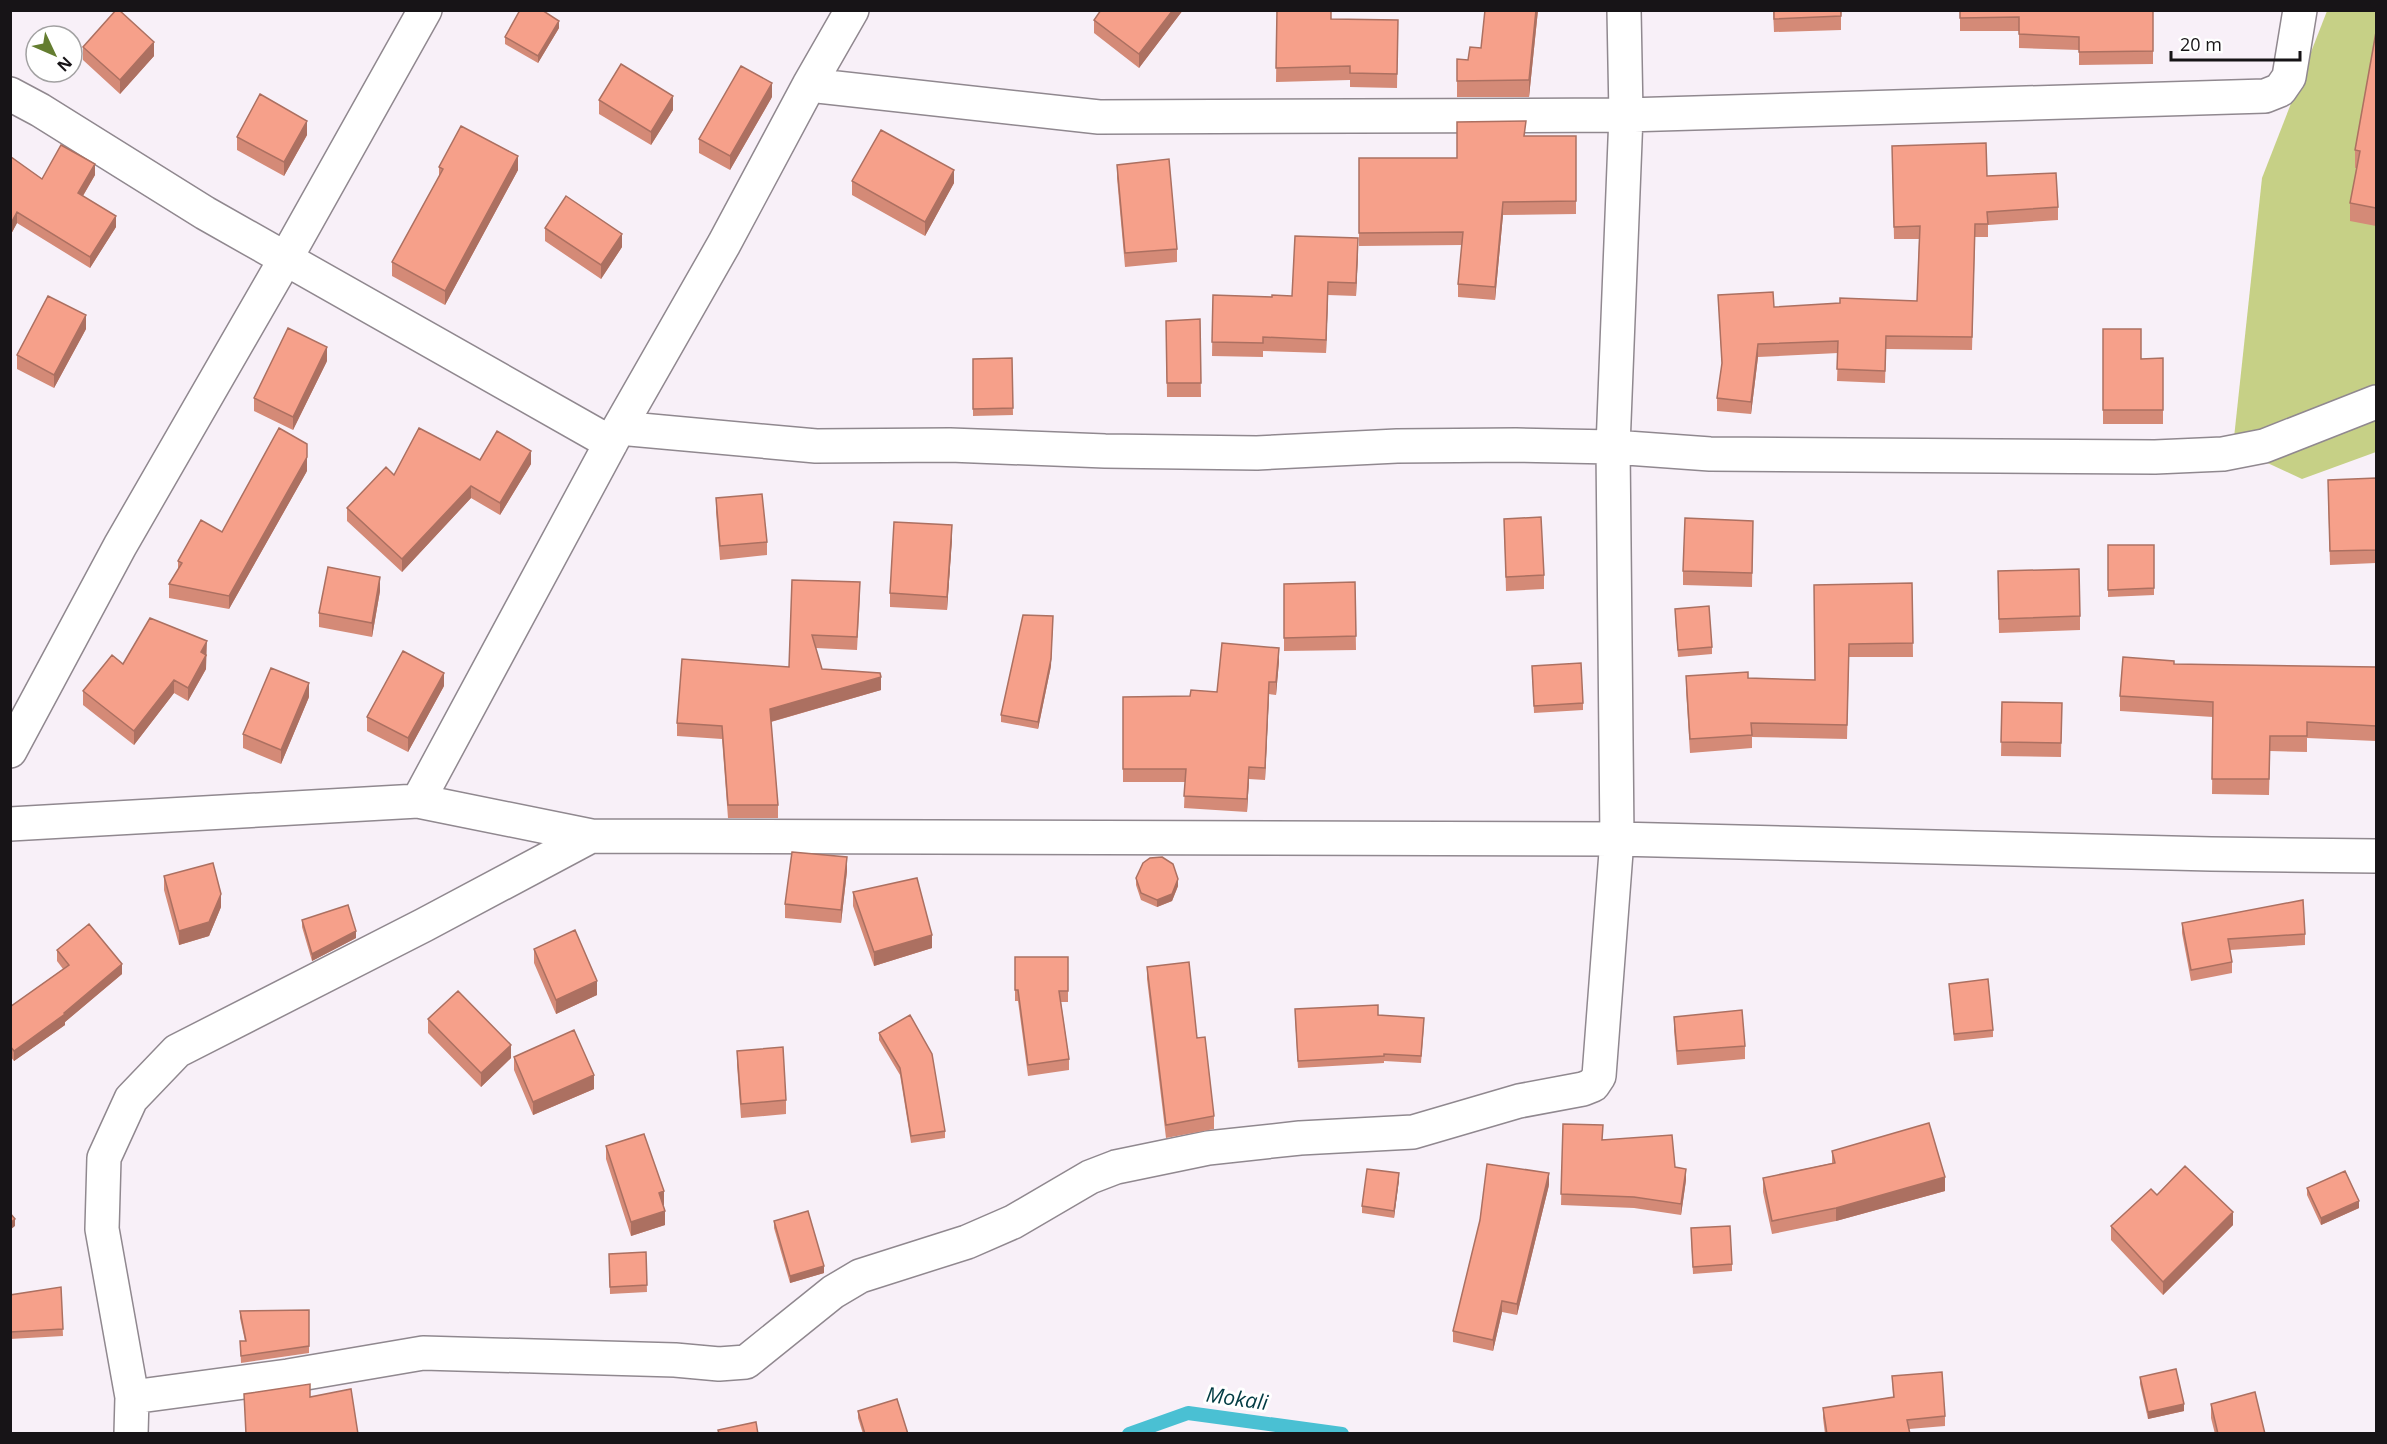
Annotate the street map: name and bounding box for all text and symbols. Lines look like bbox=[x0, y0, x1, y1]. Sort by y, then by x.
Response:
north arrow bbox=[24, 24, 84, 84]
scale bar bbox=[2171, 24, 2300, 62]
text: 20 m bbox=[2180, 32, 2222, 56]
text: N bbox=[52, 52, 77, 77]
water label: Mokali bbox=[1204, 1380, 1270, 1416]

